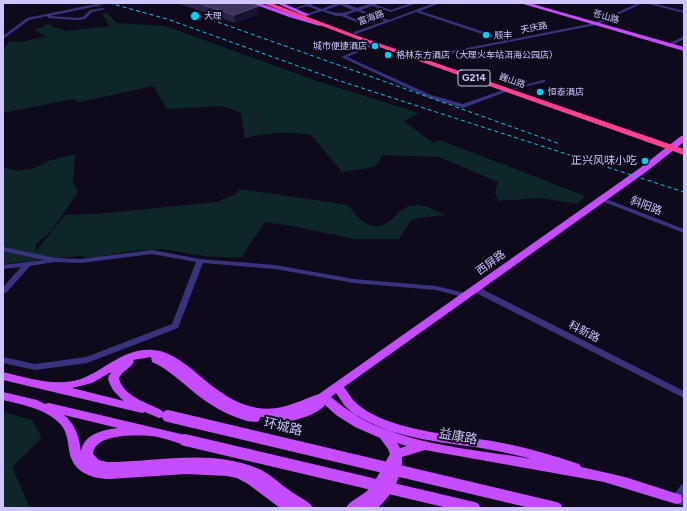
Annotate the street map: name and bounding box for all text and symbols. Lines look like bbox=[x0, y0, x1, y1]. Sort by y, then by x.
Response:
street label: 富海路 bbox=[356, 8, 386, 28]
street label: 苍山路 bbox=[592, 8, 620, 26]
marker: 大理 bbox=[189, 10, 201, 22]
place label: 大理 bbox=[204, 11, 222, 21]
street label: 天庆路 bbox=[520, 20, 548, 36]
marker: 顺丰 bbox=[481, 30, 491, 40]
place label: 顺丰 bbox=[494, 30, 512, 40]
place label: 城市便捷酒店 bbox=[313, 41, 367, 51]
marker: 城市便捷酒店 bbox=[370, 41, 380, 51]
marker: 格林东方酒店（大理火车站洱海公园店） bbox=[383, 50, 393, 60]
place label: 格林东方酒店（大理火车站洱海公园店） bbox=[396, 50, 558, 60]
road number: G214 bbox=[458, 70, 490, 86]
street label: 巍山路 bbox=[497, 71, 527, 91]
marker: 恒泰酒店 bbox=[535, 87, 545, 97]
place label: 恒泰酒店 bbox=[548, 87, 584, 97]
place label: 正兴风味小吃 bbox=[571, 154, 637, 168]
marker: 正兴风味小吃 bbox=[640, 156, 650, 166]
street label: 斜阳路 bbox=[628, 194, 664, 218]
street label: 西屏路 bbox=[474, 248, 508, 278]
street label: 科新路 bbox=[566, 319, 602, 345]
street label: 环城路 bbox=[262, 415, 304, 439]
street label: 益康路 bbox=[437, 426, 479, 448]

